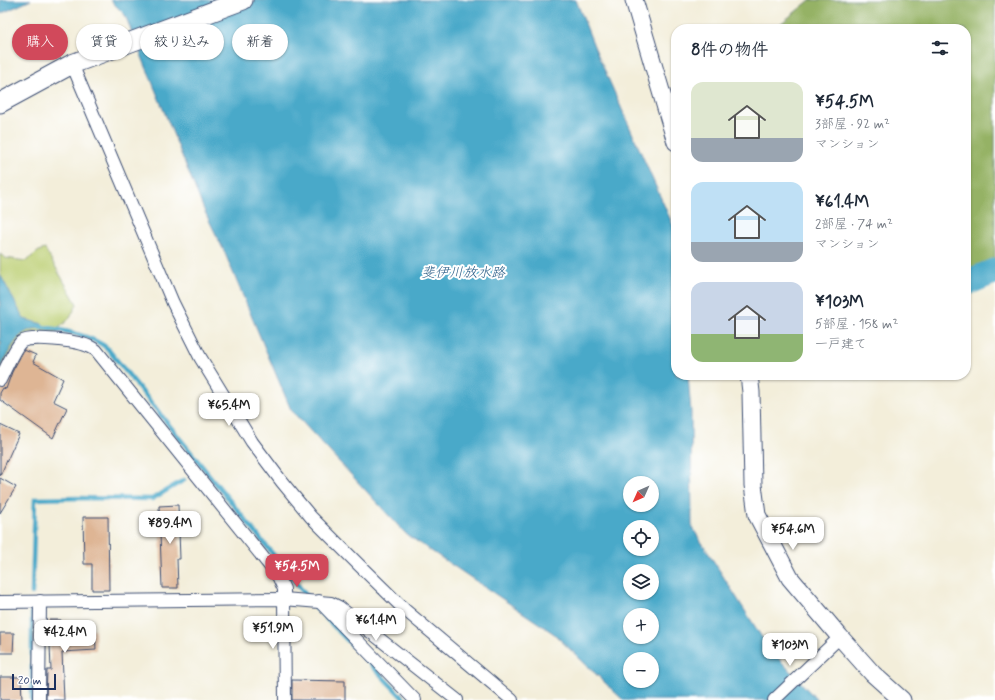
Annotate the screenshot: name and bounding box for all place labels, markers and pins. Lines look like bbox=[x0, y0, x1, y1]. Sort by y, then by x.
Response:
pin: ¥65.4M bbox=[196, 393, 262, 427]
pin: ¥89.4M bbox=[137, 511, 203, 545]
pin: ¥54.6M bbox=[760, 517, 826, 551]
pin: ¥54.5M bbox=[264, 554, 330, 588]
pin: ¥61.4M bbox=[343, 608, 409, 642]
pin: ¥51.9M bbox=[240, 616, 306, 650]
pin: ¥42.4M bbox=[32, 620, 98, 654]
pin: ¥103M bbox=[762, 633, 818, 667]

